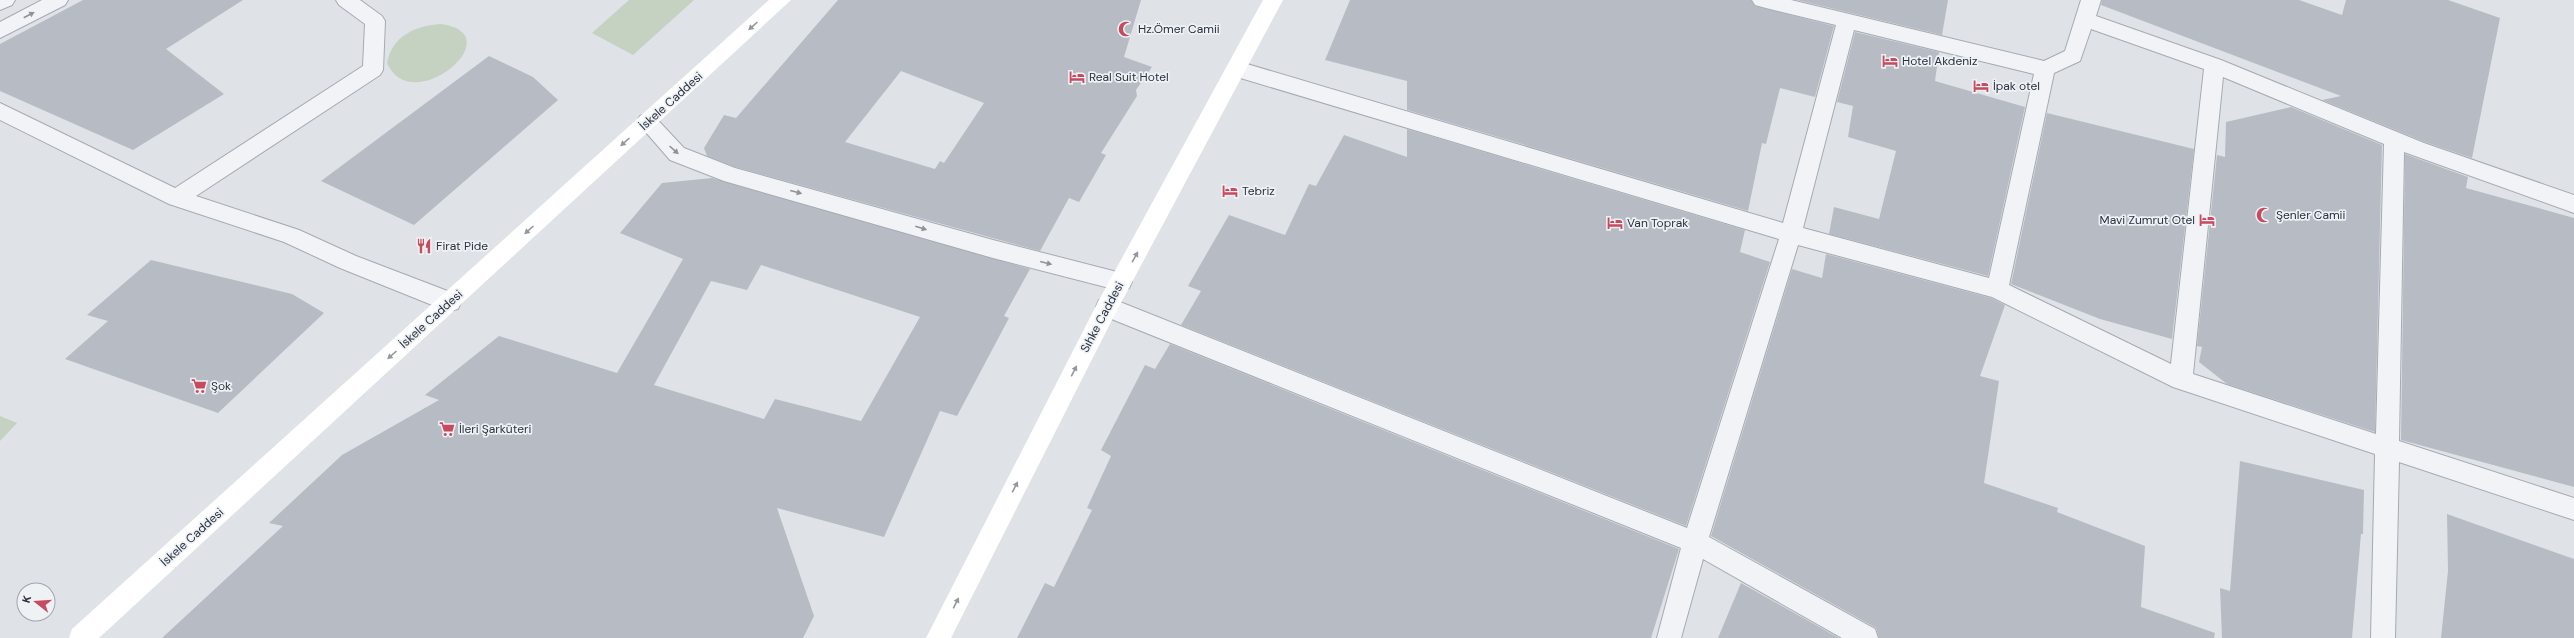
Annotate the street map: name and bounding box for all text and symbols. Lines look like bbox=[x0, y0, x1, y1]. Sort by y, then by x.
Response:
one-way arrow bbox=[23, 12, 35, 19]
mosque icon: Hz.Ömer Camii bbox=[1117, 20, 1135, 38]
place label: Hz.Ömer Camii bbox=[1138, 21, 1220, 37]
one-way arrow bbox=[747, 22, 758, 31]
hotel icon: Hotel Akdeniz bbox=[1881, 52, 1899, 70]
place label: Hotel Akdeniz bbox=[1902, 53, 1977, 69]
street label: İskele Caddesi bbox=[636, 68, 706, 134]
hotel icon: Real Suit Hotel bbox=[1068, 68, 1086, 86]
place label: Real Suit Hotel bbox=[1089, 69, 1169, 85]
hotel icon: İpak otel bbox=[1972, 77, 1990, 95]
place label: İpak otel bbox=[1993, 78, 2040, 94]
one-way arrow bbox=[621, 137, 630, 146]
one-way arrow bbox=[669, 146, 679, 155]
hotel icon: Tebriz bbox=[1221, 182, 1239, 200]
place label: Tebriz bbox=[1242, 183, 1275, 199]
one-way arrow bbox=[791, 189, 803, 195]
mosque icon: Şenler Camii bbox=[2255, 206, 2273, 224]
place label: Şenler Camii bbox=[2276, 207, 2345, 223]
hotel icon: Mavi Zumrut Otel bbox=[2198, 211, 2216, 229]
place label: Mavi Zumrut Otel bbox=[2100, 212, 2195, 228]
hotel icon: Van Toprak bbox=[1606, 214, 1624, 232]
place label: Van Toprak bbox=[1627, 215, 1688, 231]
one-way arrow bbox=[524, 225, 535, 234]
one-way arrow bbox=[916, 225, 928, 231]
restaurant icon: Firat Pide bbox=[415, 237, 433, 255]
place label: Firat Pide bbox=[436, 238, 488, 254]
one-way arrow bbox=[1131, 251, 1138, 262]
one-way arrow bbox=[1041, 260, 1053, 266]
street label: Sıhke Caddesi bbox=[1077, 279, 1127, 355]
street label: İskele Caddesi bbox=[396, 286, 466, 352]
one-way arrow bbox=[387, 350, 397, 360]
one-way arrow bbox=[1071, 366, 1077, 377]
supermarket icon: Şok bbox=[190, 377, 208, 395]
place label: Şok bbox=[211, 378, 231, 394]
supermarket icon: İleri Şarküteri bbox=[438, 420, 456, 438]
place label: İleri Şarküteri bbox=[459, 421, 531, 437]
one-way arrow bbox=[1012, 482, 1018, 493]
street label: İskele Caddesi bbox=[157, 504, 227, 570]
north arrow bbox=[16, 582, 56, 622]
text: K bbox=[19, 594, 34, 605]
one-way arrow bbox=[953, 597, 959, 609]

